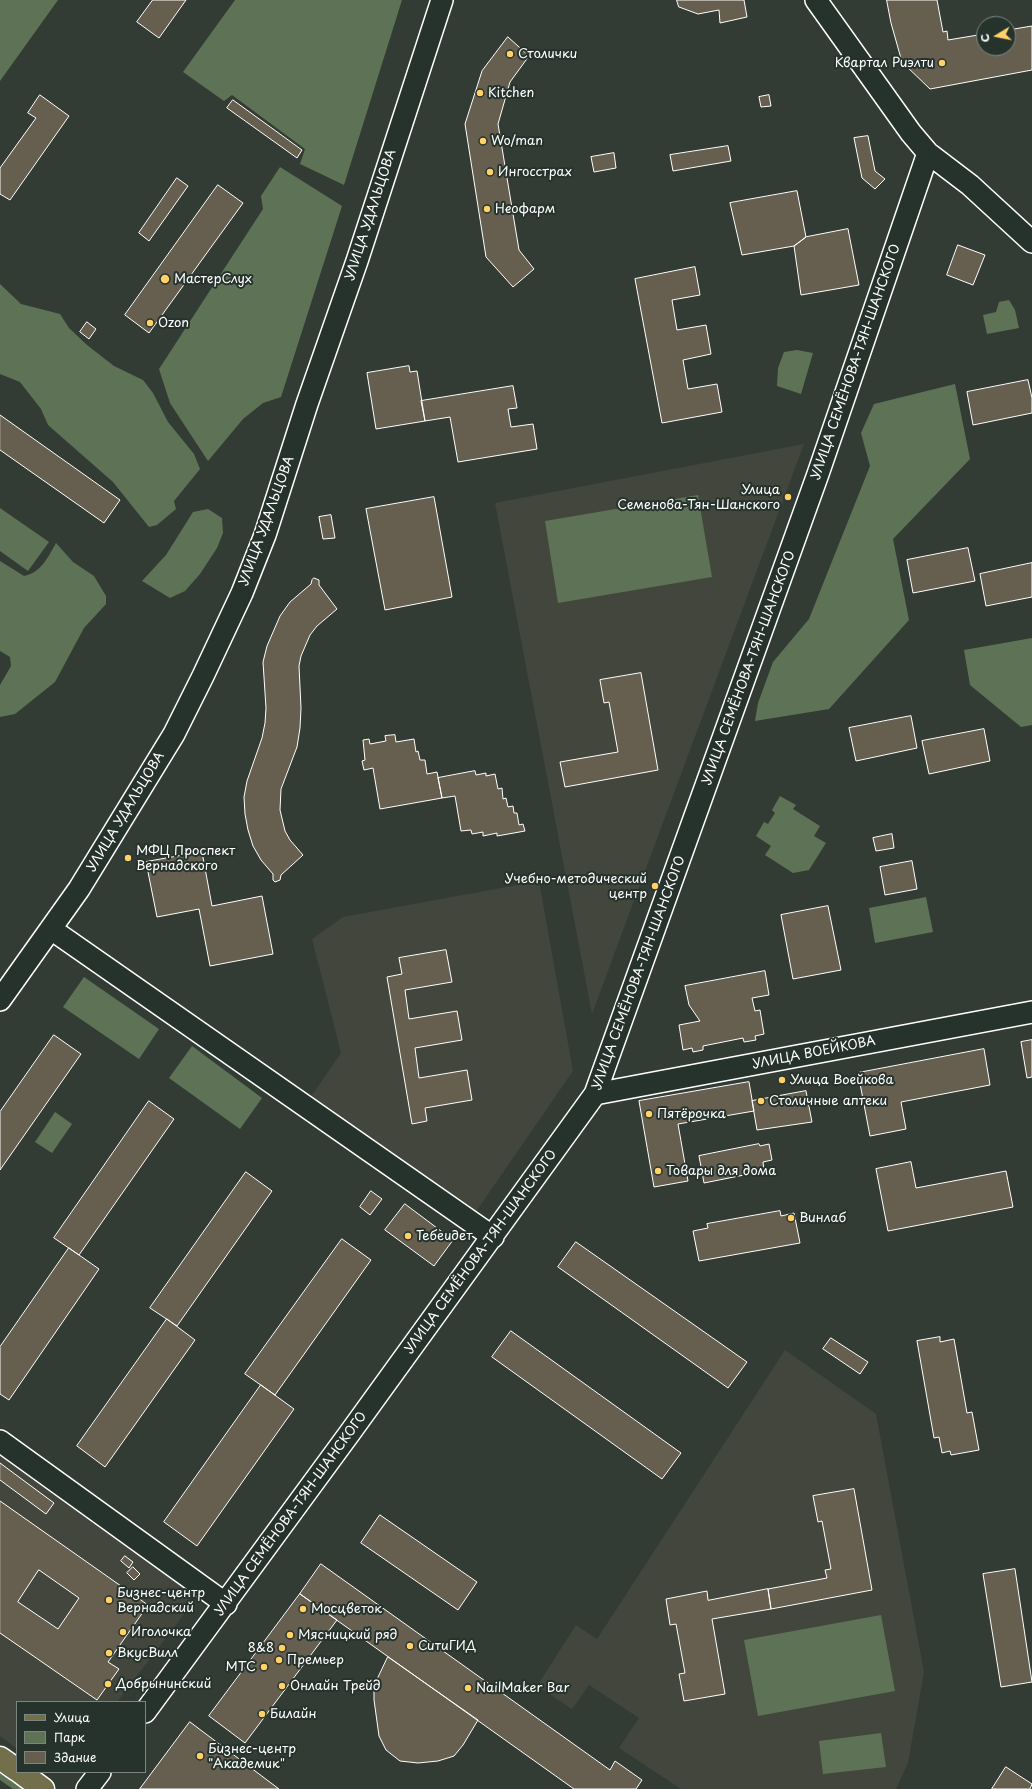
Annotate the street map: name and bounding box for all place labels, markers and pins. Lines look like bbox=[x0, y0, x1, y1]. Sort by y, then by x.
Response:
place label: Столички bbox=[518, 46, 577, 62]
marker: Столички bbox=[505, 49, 515, 59]
place label: Квартал Риэлти bbox=[835, 55, 934, 71]
marker: Квартал Риэлти bbox=[937, 58, 947, 68]
place label: Kitchen bbox=[488, 85, 534, 101]
marker: Kitchen bbox=[475, 88, 485, 98]
place label: Wo/man bbox=[491, 133, 543, 149]
marker: Wo/man bbox=[478, 136, 488, 146]
place label: Ингосстрах bbox=[498, 164, 572, 180]
marker: Ингосстрах bbox=[485, 167, 495, 177]
place label: Неофарм bbox=[495, 201, 555, 217]
marker: Неофарм bbox=[482, 204, 492, 214]
place label: МастерСлух bbox=[174, 271, 252, 287]
marker: МастерСлух bbox=[159, 273, 171, 285]
place label: Ozon bbox=[158, 315, 189, 331]
marker: Ozon bbox=[145, 318, 155, 328]
place label: Улица Семенова-Тян-Шанского bbox=[617, 482, 780, 513]
marker: Улица Семенова-Тян-Шанского bbox=[783, 492, 793, 502]
place label: МФЦ Проспект Вернадского bbox=[136, 843, 235, 874]
marker: МФЦ Проспект Вернадского bbox=[123, 853, 133, 863]
place label: Учебно-методический центр bbox=[505, 871, 647, 902]
marker: Учебно-методический центр bbox=[650, 881, 660, 891]
place label: Улица Воейкова bbox=[790, 1072, 894, 1088]
marker: Улица Воейкова bbox=[777, 1075, 787, 1085]
place label: Столичные аптеки bbox=[769, 1093, 887, 1109]
marker: Столичные аптеки bbox=[756, 1096, 766, 1106]
place label: Пятёрочка bbox=[657, 1106, 726, 1122]
marker: Пятёрочка bbox=[644, 1109, 654, 1119]
place label: Товары для дома bbox=[666, 1163, 776, 1179]
marker: Товары для дома bbox=[653, 1166, 663, 1176]
place label: Винлаб bbox=[799, 1210, 846, 1226]
marker: Винлаб bbox=[786, 1213, 796, 1223]
place label: Тебеидет bbox=[416, 1228, 473, 1244]
marker: Тебеидет bbox=[403, 1231, 413, 1241]
place label: Бизнес-центр Вернадский bbox=[117, 1585, 205, 1616]
marker: Бизнес-центр Вернадский bbox=[104, 1595, 114, 1605]
place label: Мосцветок bbox=[311, 1601, 382, 1617]
marker: Мосцветок bbox=[298, 1604, 308, 1614]
place label: Иголочка bbox=[131, 1624, 191, 1640]
marker: Иголочка bbox=[118, 1627, 128, 1637]
place label: Мясницкий ряд bbox=[298, 1627, 397, 1643]
marker: Мясницкий ряд bbox=[285, 1630, 295, 1640]
place label: СитиГИД bbox=[418, 1638, 476, 1654]
place label: 8&8 bbox=[248, 1640, 274, 1656]
marker: СитиГИД bbox=[405, 1641, 415, 1651]
marker: 8&8 bbox=[277, 1643, 287, 1653]
place label: ВкусВилл bbox=[117, 1645, 178, 1661]
marker: ВкусВилл bbox=[104, 1648, 114, 1658]
place label: Премьер bbox=[287, 1652, 344, 1668]
marker: Премьер bbox=[274, 1655, 284, 1665]
place label: МТС bbox=[225, 1659, 256, 1675]
marker: МТС bbox=[259, 1662, 269, 1672]
place label: Добрынинский bbox=[116, 1676, 211, 1692]
place label: Онлайн Трейд bbox=[290, 1678, 381, 1694]
marker: Добрынинский bbox=[103, 1679, 113, 1689]
place label: NailMaker Bar bbox=[476, 1680, 569, 1696]
marker: Онлайн Трейд bbox=[277, 1681, 287, 1691]
marker: NailMaker Bar bbox=[463, 1683, 473, 1693]
place label: Билайн bbox=[270, 1706, 317, 1722]
marker: Билайн bbox=[257, 1709, 267, 1719]
place label: Бизнес-центр "Академик" bbox=[208, 1741, 296, 1772]
marker: Бизнес-центр "Академик" bbox=[195, 1751, 205, 1761]

